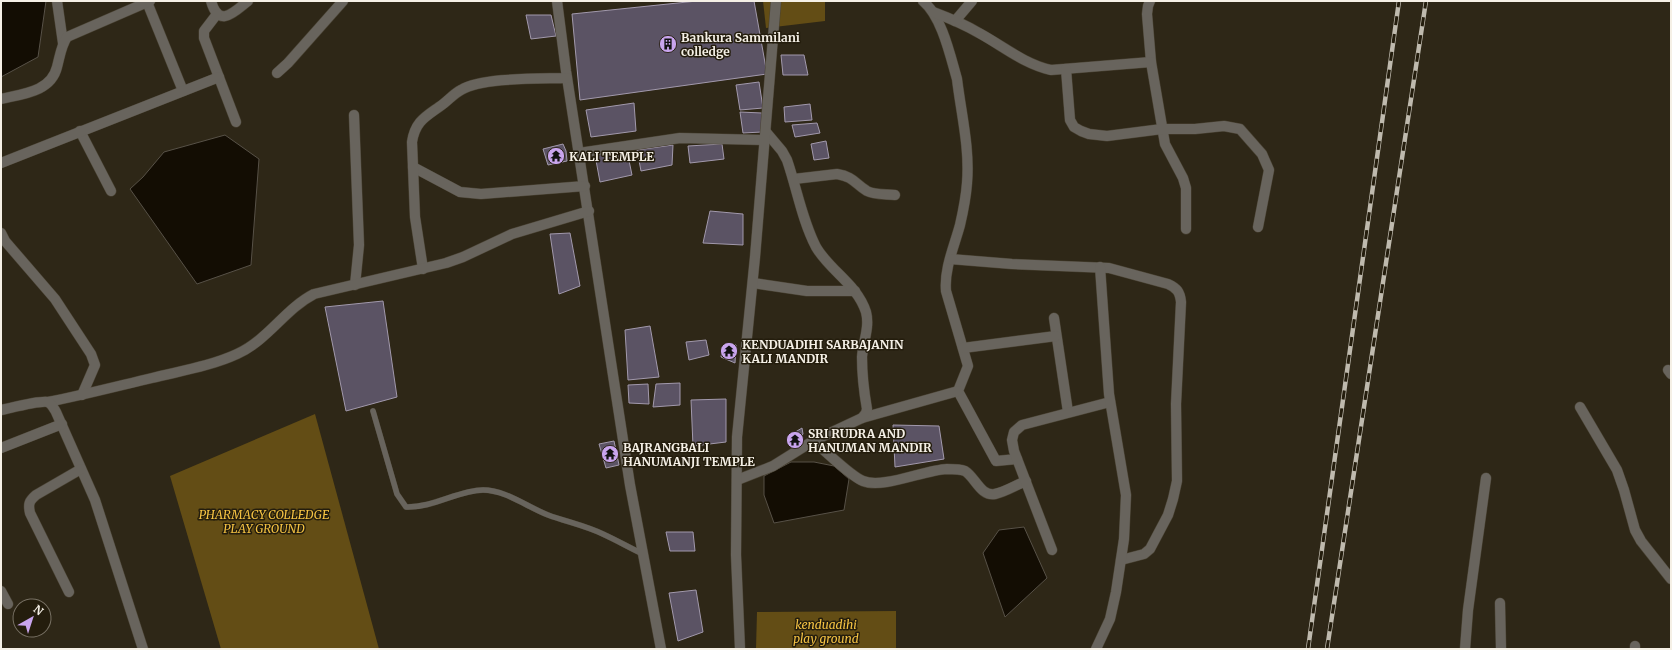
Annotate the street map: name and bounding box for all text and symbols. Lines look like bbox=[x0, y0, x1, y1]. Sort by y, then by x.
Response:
place label: Bankura Sammilani colledge bbox=[681, 30, 800, 59]
building icon: Bankura Sammilani colledge bbox=[658, 34, 678, 54]
temple icon: KALI TEMPLE bbox=[546, 146, 566, 166]
place label: KALI TEMPLE bbox=[569, 149, 654, 164]
place label: KENDUADIHI SARBAJANIN KALI MANDIR bbox=[742, 337, 904, 366]
temple icon: KENDUADIHI SARBAJANIN KALI MANDIR bbox=[719, 341, 739, 361]
place label: SRI RUDRA AND HANUMAN MANDIR bbox=[808, 426, 932, 455]
temple icon: SRI RUDRA AND HANUMAN MANDIR bbox=[785, 430, 805, 450]
place label: BAJRANGBALI HANUMANJI TEMPLE bbox=[623, 440, 755, 469]
temple icon: BAJRANGBALI HANUMANJI TEMPLE bbox=[600, 444, 620, 464]
park label: PHARMACY COLLEDGE PLAY GROUND bbox=[199, 507, 329, 536]
north arrow bbox=[12, 598, 52, 638]
text: N bbox=[31, 602, 46, 619]
park label: kenduadihi play ground bbox=[793, 617, 859, 646]

